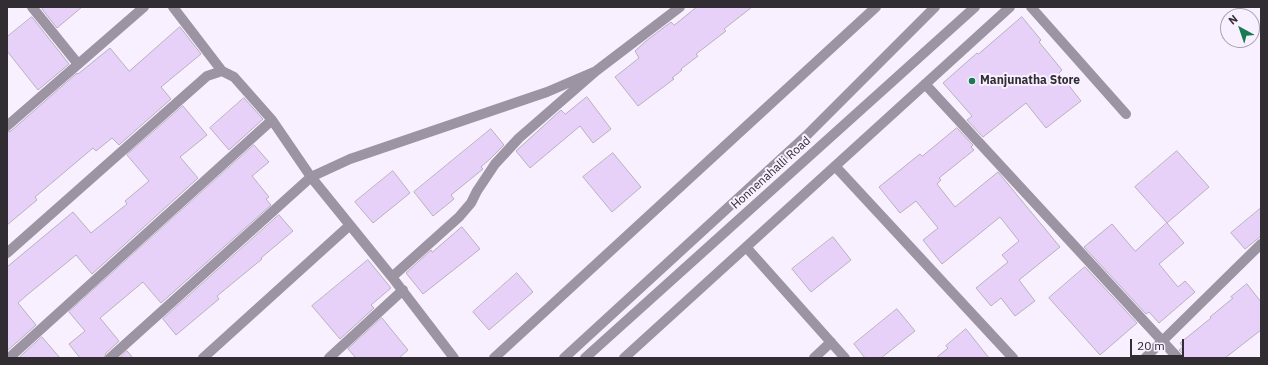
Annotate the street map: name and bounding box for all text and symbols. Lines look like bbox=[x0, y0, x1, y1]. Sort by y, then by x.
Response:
north arrow bbox=[1220, 8, 1260, 48]
text: N bbox=[1225, 12, 1240, 27]
place label: Manjunatha Store bbox=[980, 74, 1080, 88]
marker: Manjunatha Store bbox=[967, 76, 977, 86]
street label: Honnenahalli Road bbox=[728, 134, 814, 212]
scale bar bbox=[1132, 331, 1186, 357]
text: 20 m bbox=[1137, 338, 1165, 353]

